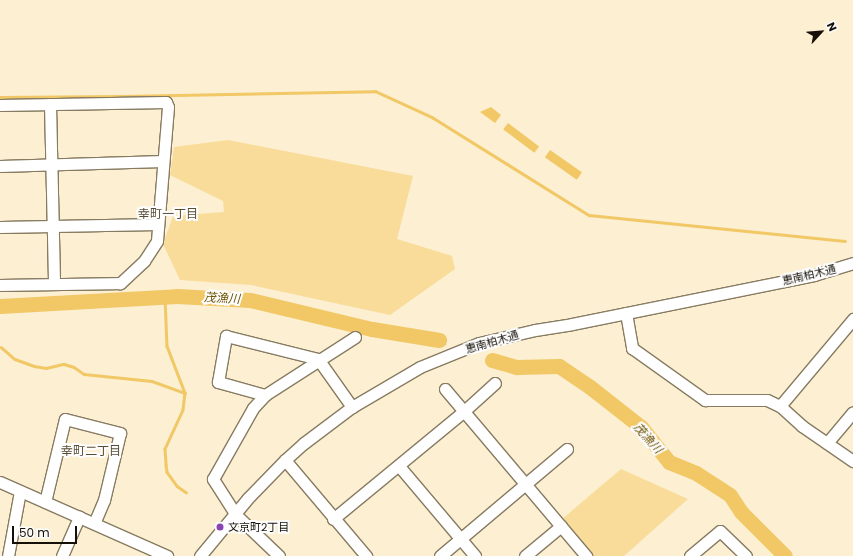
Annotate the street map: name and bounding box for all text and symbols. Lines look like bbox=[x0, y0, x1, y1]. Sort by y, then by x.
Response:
north arrow bbox=[801, 12, 841, 52]
text: N bbox=[823, 20, 841, 34]
district label: 幸町一丁目 bbox=[138, 207, 198, 221]
street label: 恵南柏木通 bbox=[781, 262, 837, 288]
water label: 茂漁川 bbox=[204, 290, 240, 306]
street label: 恵南柏木通 bbox=[464, 328, 520, 356]
water label: 茂漁川 bbox=[631, 420, 665, 456]
district label: 幸町二丁目 bbox=[61, 444, 121, 458]
scale bar bbox=[14, 518, 79, 544]
place label: 文京町2丁目 bbox=[228, 520, 289, 534]
marker: 文京町2丁目 bbox=[215, 522, 225, 532]
text: 50 m bbox=[19, 524, 50, 541]

